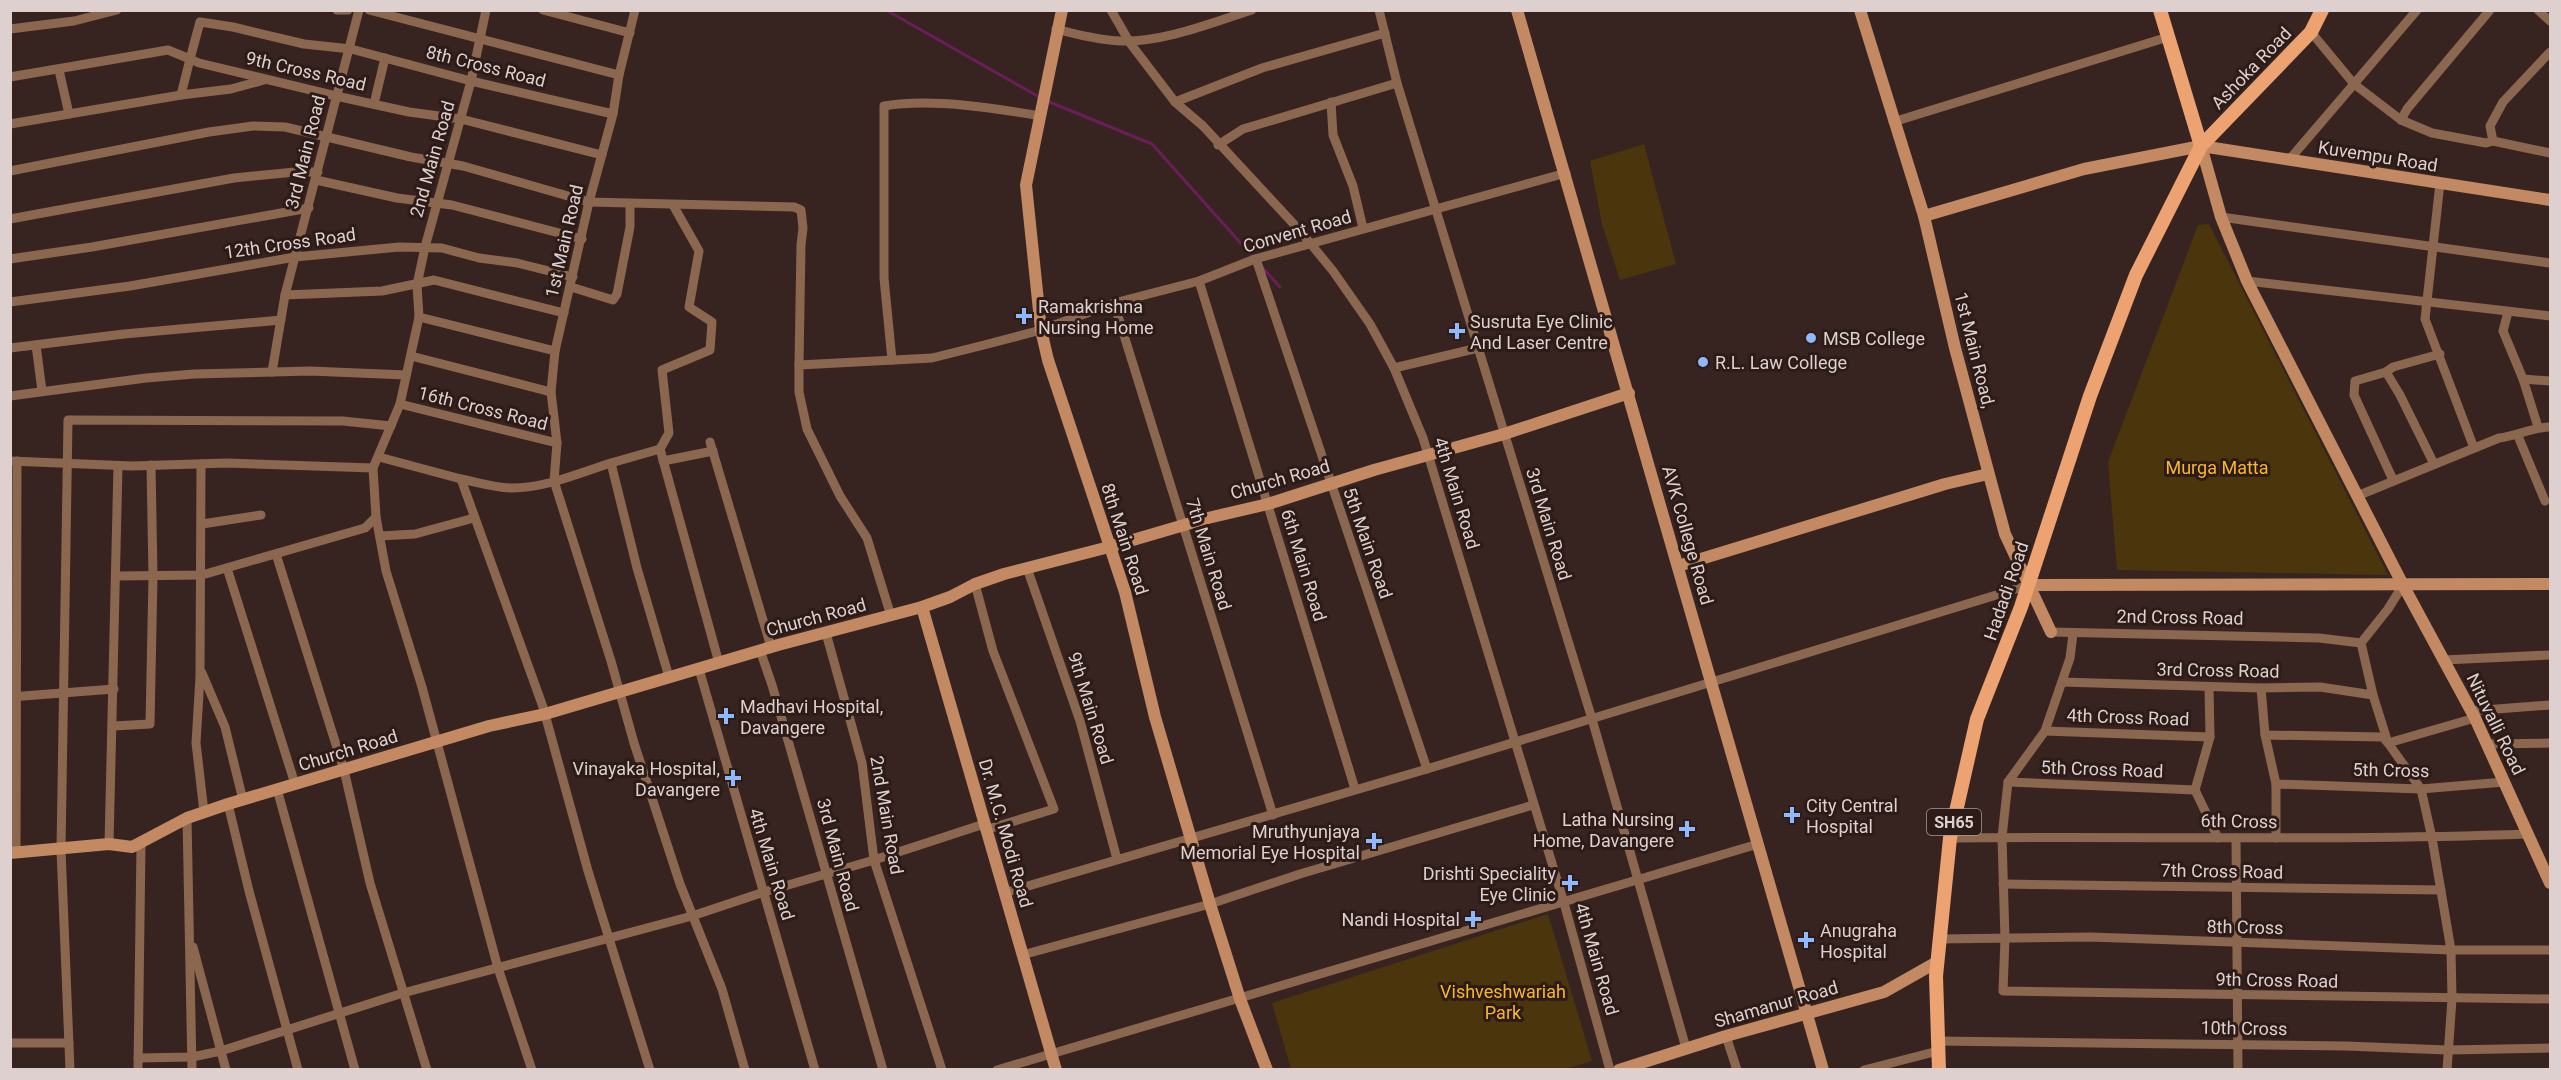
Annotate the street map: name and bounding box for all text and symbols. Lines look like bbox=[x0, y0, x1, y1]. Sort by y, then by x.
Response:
street label: Ashoka Road bbox=[2207, 23, 2295, 113]
street label: 8th Cross Road bbox=[424, 41, 548, 91]
street label: 9th Cross Road bbox=[244, 47, 368, 95]
street label: 3rd Main Road bbox=[281, 93, 329, 211]
street label: 2nd Main Road bbox=[405, 98, 459, 220]
street label: Kuvempu Road bbox=[2317, 136, 2439, 176]
street label: 1st Main Road bbox=[541, 182, 587, 300]
street label: Convent Road bbox=[1240, 206, 1354, 256]
street label: 12th Cross Road bbox=[223, 223, 357, 263]
street label: 1st Main Road, bbox=[1950, 290, 2000, 410]
place label: Ramakrishna Nursing Home bbox=[1038, 296, 1153, 338]
marker: Ramakrishna Nursing Home bbox=[1015, 307, 1033, 325]
place label: Susruta Eye Clinic And Laser Centre bbox=[1470, 311, 1613, 353]
marker: Susruta Eye Clinic And Laser Centre bbox=[1448, 322, 1466, 340]
place label: MSB College bbox=[1823, 328, 1925, 349]
marker: MSB College bbox=[1804, 331, 1818, 345]
place label: R.L. Law College bbox=[1715, 352, 1847, 373]
marker: R.L. Law College bbox=[1696, 355, 1710, 369]
street label: 16th Cross Road bbox=[416, 382, 550, 434]
street label: 4th Main Road bbox=[1430, 434, 1484, 552]
street label: Church Road bbox=[1228, 455, 1332, 503]
park label: Murga Matta bbox=[2165, 457, 2269, 478]
street label: AVK College Road bbox=[1658, 463, 1718, 607]
street label: 3rd Main Road bbox=[1522, 465, 1576, 583]
street label: 8th Main Road bbox=[1097, 481, 1153, 597]
street label: 5th Main Road bbox=[1339, 485, 1397, 601]
street label: 7th Main Road bbox=[1182, 495, 1236, 613]
street label: 6th Main Road bbox=[1277, 506, 1331, 624]
street label: Hadadi Road bbox=[1979, 539, 2033, 643]
street label: Church Road bbox=[764, 594, 868, 640]
street label: 2nd Cross Road bbox=[2116, 605, 2244, 629]
street label: 9th Main Road bbox=[1064, 649, 1118, 767]
street label: 3rd Cross Road bbox=[2156, 658, 2280, 682]
street label: Nituvalli Road bbox=[2462, 670, 2530, 778]
place label: Madhavi Hospital, Davangere bbox=[740, 696, 883, 738]
street label: 4th Cross Road bbox=[2066, 704, 2190, 730]
marker: Madhavi Hospital, Davangere bbox=[717, 707, 735, 725]
street label: Church Road bbox=[296, 725, 400, 775]
street label: 2nd Main Road bbox=[866, 754, 908, 876]
street label: Dr. M.C. Modi Road bbox=[975, 756, 1037, 910]
street label: 5th Cross Road bbox=[2040, 756, 2164, 782]
place label: Vinayaka Hospital, Davangere bbox=[573, 758, 720, 800]
street label: 5th Cross bbox=[2352, 759, 2430, 781]
marker: Vinayaka Hospital, Davangere bbox=[724, 769, 742, 787]
place label: City Central Hospital bbox=[1806, 795, 1898, 837]
street label: 3rd Main Road bbox=[813, 796, 863, 914]
street label: 4th Main Road bbox=[745, 805, 799, 923]
marker: City Central Hospital bbox=[1783, 806, 1801, 824]
place label: Latha Nursing Home, Davangere bbox=[1533, 809, 1674, 851]
road number: SH65 bbox=[1927, 809, 1981, 835]
street label: 6th Cross bbox=[2200, 810, 2278, 832]
marker: Latha Nursing Home, Davangere bbox=[1678, 820, 1696, 838]
place label: Mruthyunjaya Memorial Eye Hospital bbox=[1180, 821, 1360, 863]
marker: Mruthyunjaya Memorial Eye Hospital bbox=[1365, 832, 1383, 850]
street label: 7th Cross Road bbox=[2161, 859, 2283, 883]
place label: Drishti Speciality Eye Clinic bbox=[1423, 863, 1556, 905]
marker: Drishti Speciality Eye Clinic bbox=[1561, 874, 1579, 892]
street label: 4th Main Road bbox=[1571, 900, 1623, 1018]
place label: Nandi Hospital bbox=[1341, 909, 1460, 930]
marker: Nandi Hospital bbox=[1464, 910, 1482, 928]
street label: 8th Cross bbox=[2206, 916, 2284, 938]
place label: Anugraha Hospital bbox=[1820, 920, 1897, 962]
marker: Anugraha Hospital bbox=[1797, 931, 1815, 949]
street label: 9th Cross Road bbox=[2216, 968, 2338, 992]
street label: Shamanur Road bbox=[1712, 976, 1840, 1032]
park label: Vishveshwariah Park bbox=[1440, 981, 1566, 1023]
street label: 10th Cross bbox=[2200, 1017, 2288, 1039]

